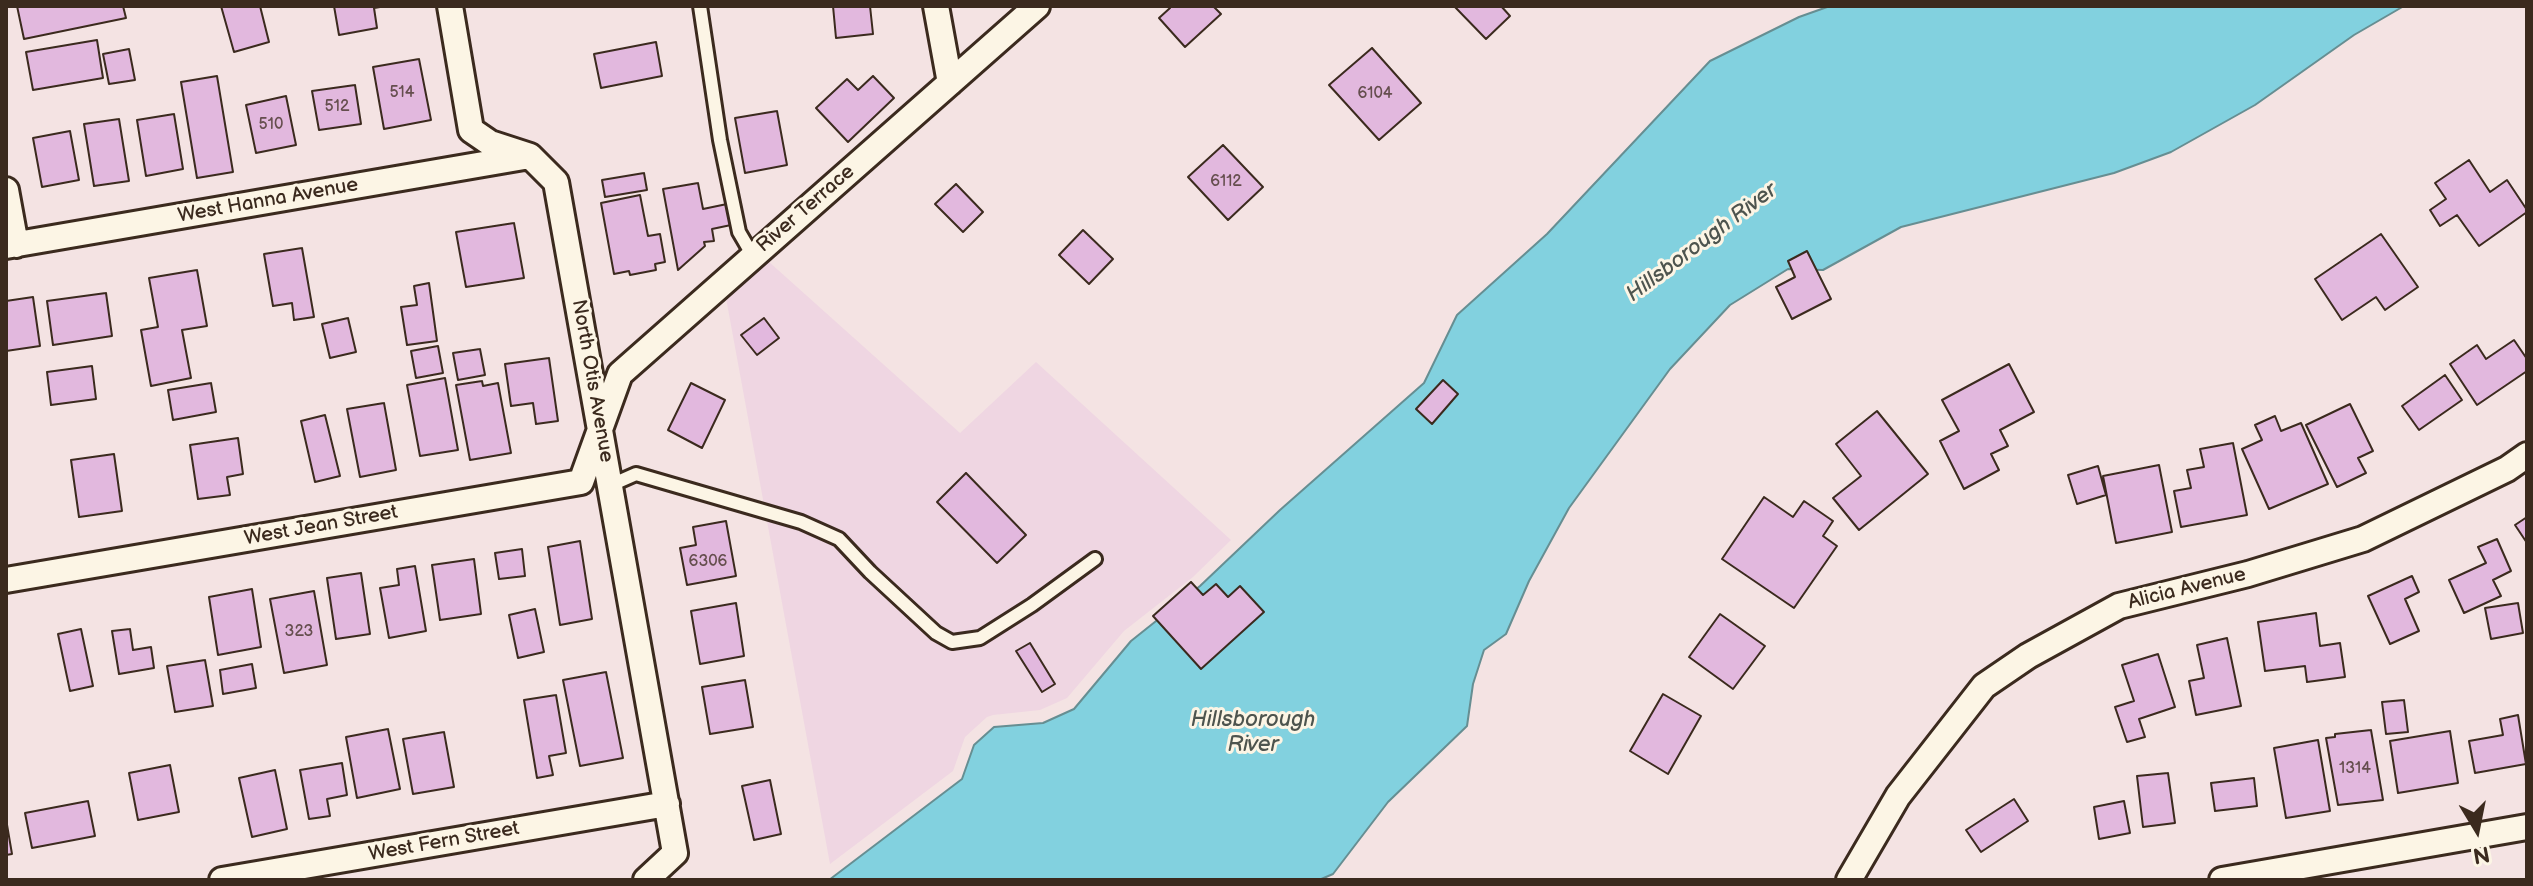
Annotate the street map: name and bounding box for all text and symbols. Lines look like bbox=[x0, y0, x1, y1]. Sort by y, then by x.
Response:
house number: 514 bbox=[389, 83, 415, 103]
house number: 6104 bbox=[1357, 84, 1393, 104]
house number: 512 bbox=[325, 97, 349, 117]
house number: 510 bbox=[259, 115, 283, 135]
street label: River Terrace bbox=[752, 160, 860, 258]
house number: 6112 bbox=[1210, 172, 1242, 192]
street label: West Hanna Avenue bbox=[176, 173, 360, 229]
water label: Hillsborough River bbox=[1622, 178, 1782, 308]
street label: North Otis Avenue bbox=[566, 298, 618, 464]
street label: West Jean Street bbox=[242, 501, 400, 551]
house number: 6306 bbox=[689, 552, 727, 572]
street label: Alicia Avenue bbox=[2126, 563, 2248, 615]
house number: 323 bbox=[285, 622, 313, 642]
water label: Hillsborough River bbox=[1191, 707, 1315, 758]
house number: 1314 bbox=[2339, 759, 2371, 779]
north arrow bbox=[2437, 790, 2517, 870]
street label: West Fern Street bbox=[367, 817, 521, 867]
text: N bbox=[2471, 839, 2492, 869]

